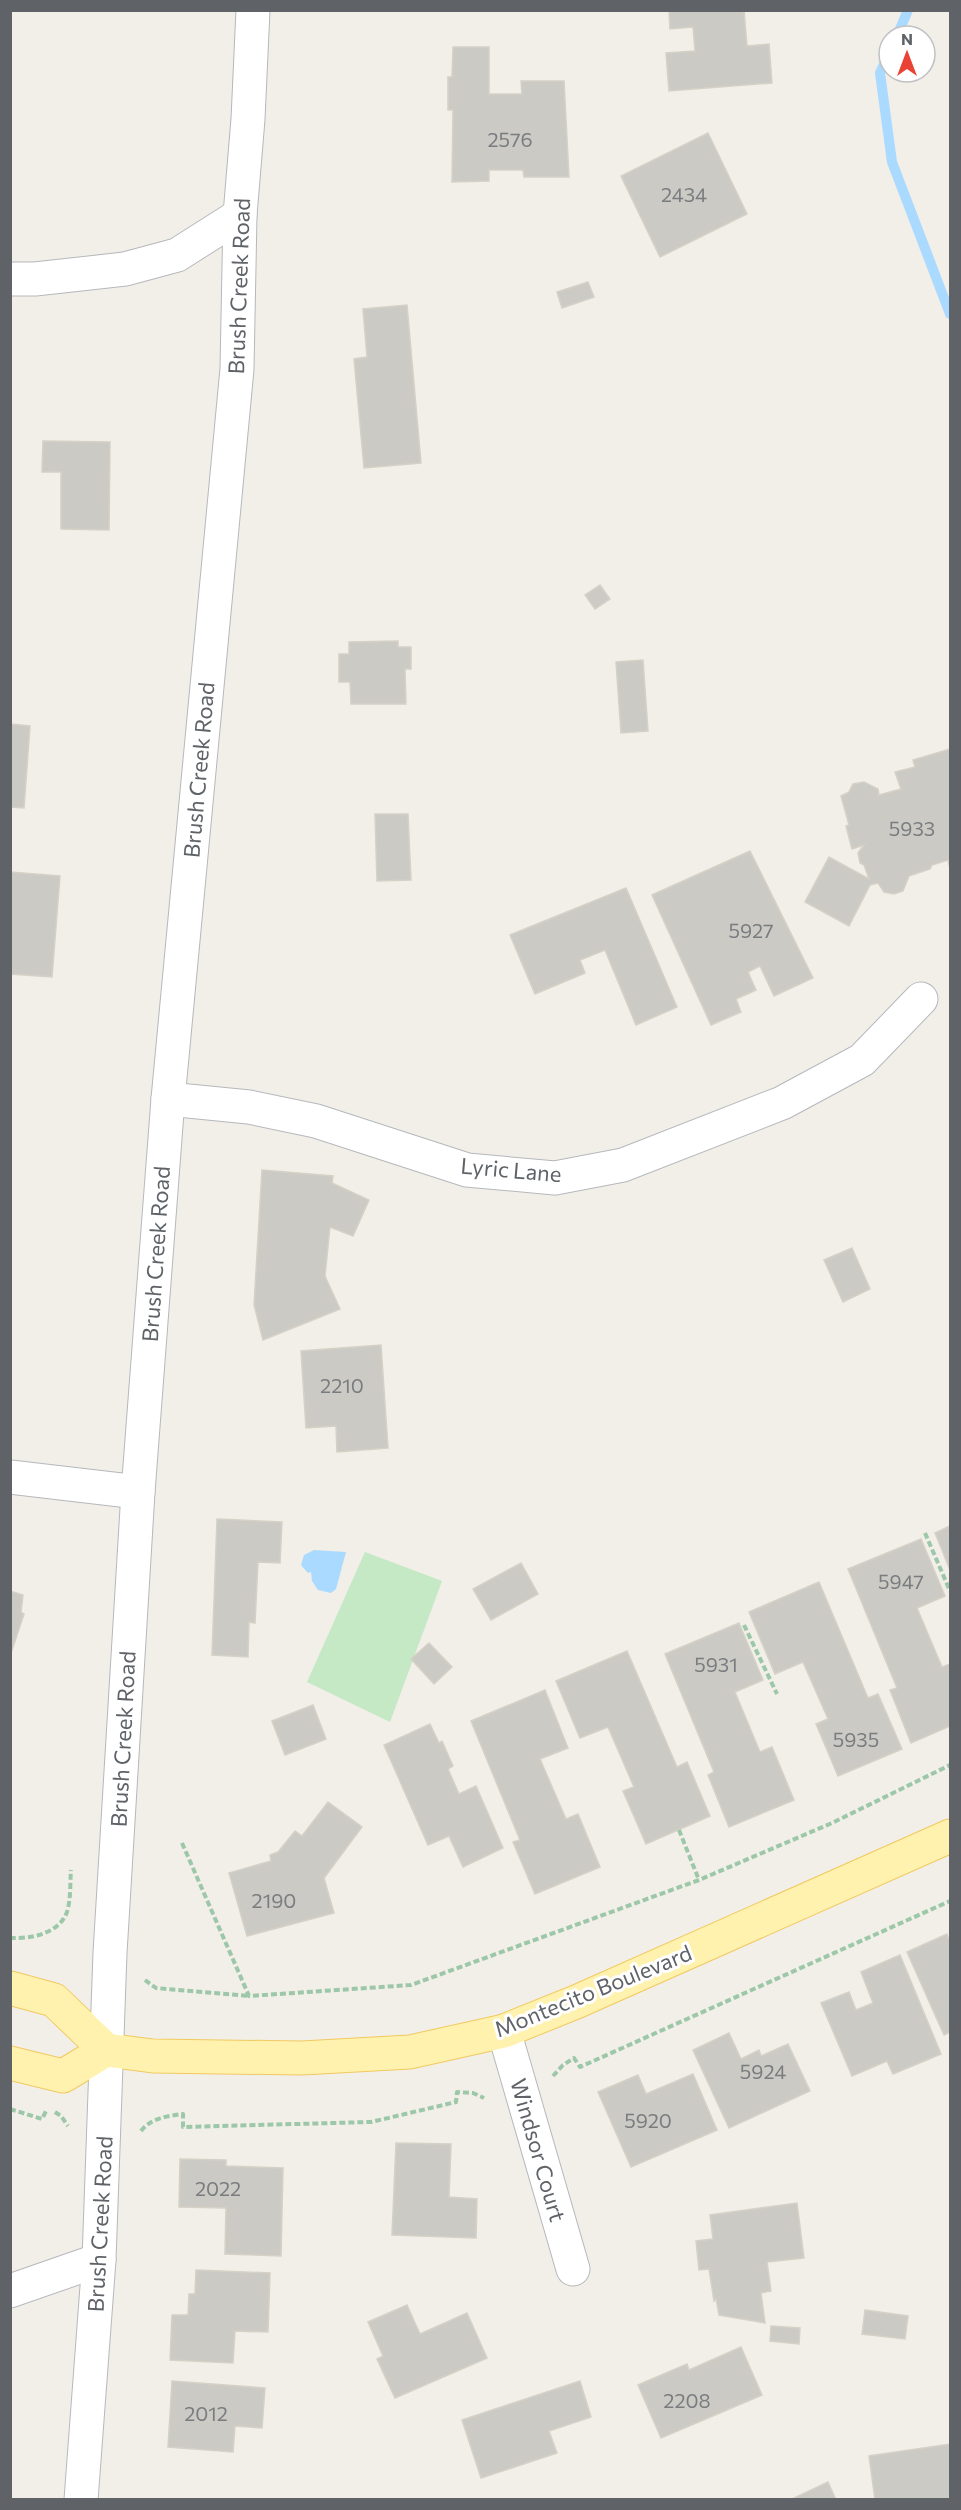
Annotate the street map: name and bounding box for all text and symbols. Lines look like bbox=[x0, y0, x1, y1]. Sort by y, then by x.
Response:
north arrow bbox=[877, 24, 937, 84]
text: N bbox=[901, 29, 913, 48]
house number: 2576 bbox=[487, 127, 533, 151]
house number: 2434 bbox=[661, 182, 707, 206]
street label: Brush Creek Road bbox=[222, 197, 255, 375]
street label: Brush Creek Road bbox=[177, 681, 220, 859]
house number: 5933 bbox=[889, 816, 935, 840]
house number: 5927 bbox=[728, 918, 774, 942]
street label: Lyric Lane bbox=[459, 1152, 563, 1187]
street label: Brush Creek Road bbox=[136, 1165, 175, 1343]
house number: 2210 bbox=[320, 1373, 364, 1397]
house number: 5947 bbox=[878, 1569, 924, 1593]
street label: Brush Creek Road bbox=[104, 1650, 141, 1828]
house number: 5931 bbox=[694, 1652, 738, 1676]
house number: 5935 bbox=[833, 1727, 879, 1751]
house number: 2190 bbox=[252, 1888, 296, 1912]
street label: Montecito Boulevard bbox=[490, 1939, 695, 2042]
house number: 5924 bbox=[740, 2059, 786, 2083]
street label: Windsor Court bbox=[505, 2075, 572, 2225]
house number: 5920 bbox=[624, 2108, 672, 2132]
street label: Brush Creek Road bbox=[81, 2135, 118, 2313]
house number: 2022 bbox=[195, 2176, 241, 2200]
house number: 2208 bbox=[663, 2388, 711, 2412]
house number: 2012 bbox=[184, 2401, 228, 2425]

